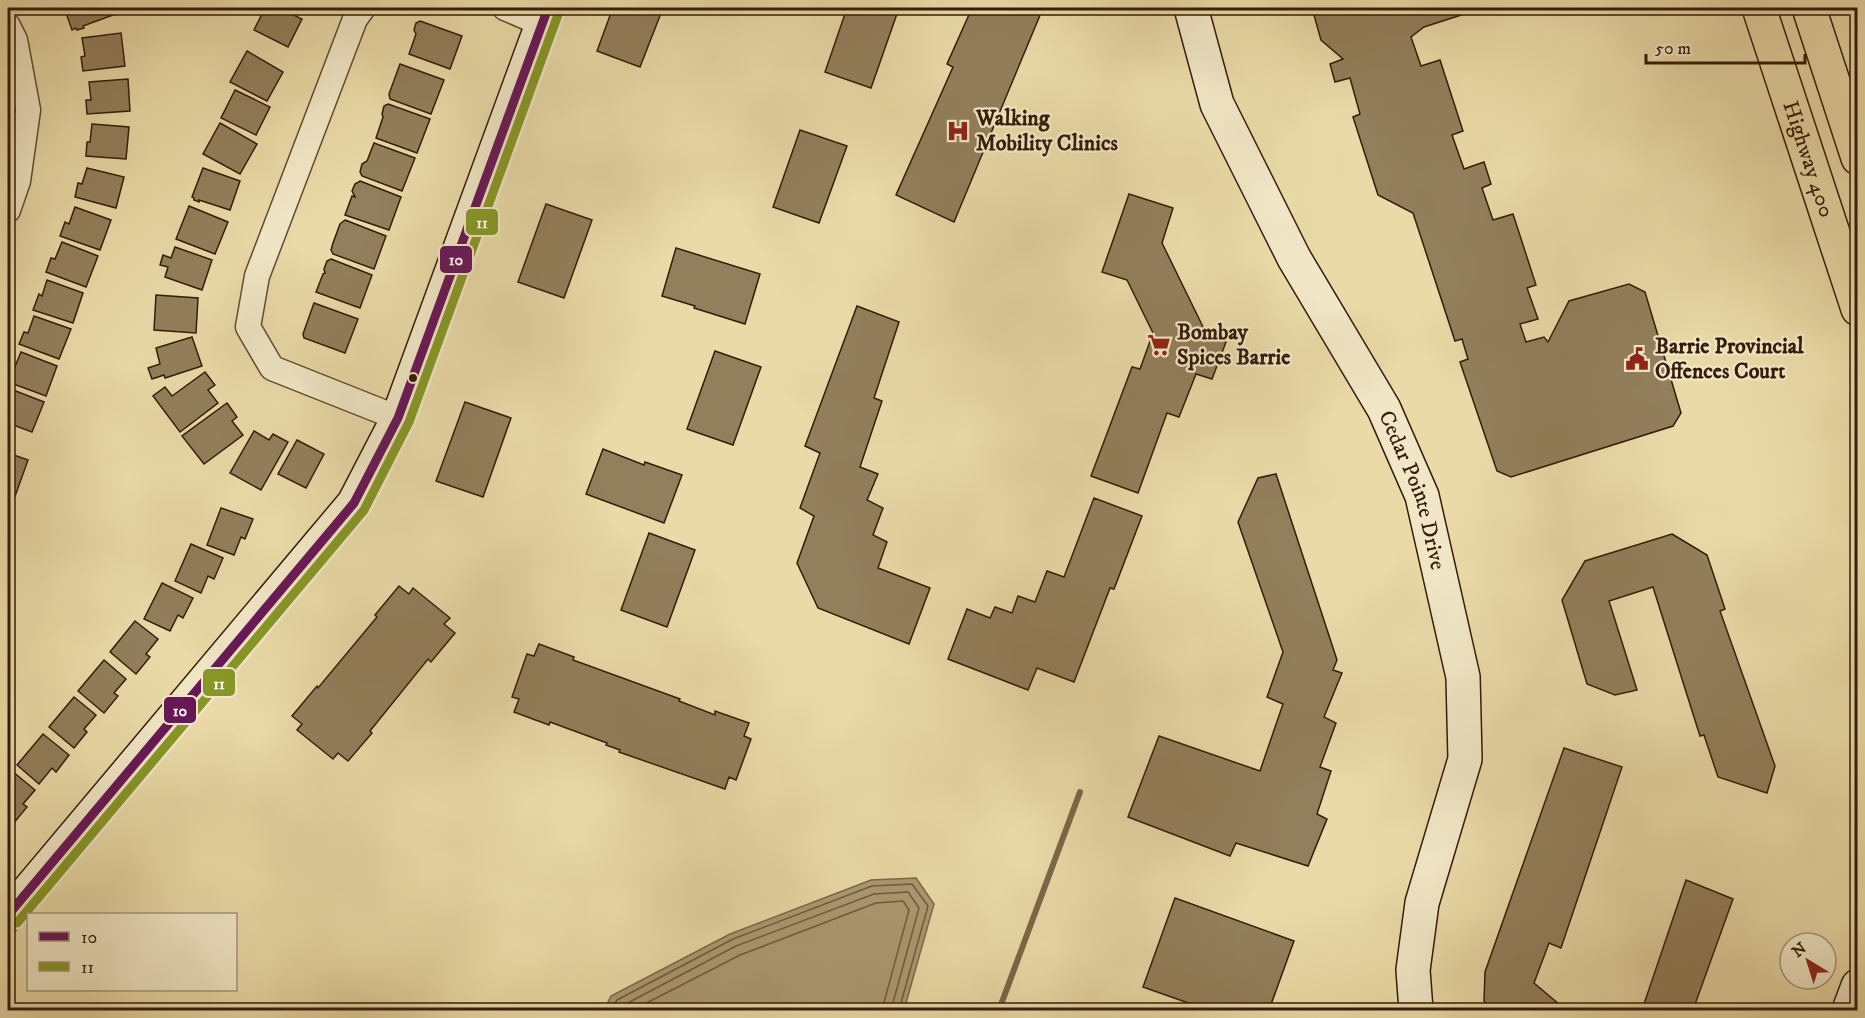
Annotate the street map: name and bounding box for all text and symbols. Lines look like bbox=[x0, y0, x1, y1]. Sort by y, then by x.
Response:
scale bar bbox=[1646, 27, 1805, 65]
text: 50 m bbox=[1655, 38, 1691, 60]
street label: Highway 400 bbox=[1777, 97, 1840, 221]
place label: Walking Mobility Clinics bbox=[975, 105, 1118, 157]
hospital icon: Walking Mobility Clinics bbox=[945, 118, 971, 144]
line badge: 11 bbox=[465, 208, 499, 236]
text: 11 bbox=[476, 213, 488, 233]
line badge: 10 bbox=[439, 245, 473, 274]
text: 10 bbox=[449, 250, 464, 270]
place label: Bombay Spices Barrie bbox=[1177, 319, 1290, 371]
supermarket icon: Bombay Spices Barrie bbox=[1146, 332, 1172, 358]
place label: Barrie Provincial Offences Court bbox=[1655, 333, 1804, 385]
public building icon: Barrie Provincial Offences Court bbox=[1624, 346, 1650, 372]
unlabelled marker bbox=[407, 372, 419, 384]
street label: Cedar Pointe Drive bbox=[1373, 406, 1452, 572]
line badge: 11 bbox=[202, 668, 236, 697]
text: 11 bbox=[213, 674, 225, 694]
line badge: 10 bbox=[163, 696, 197, 724]
text: 10 bbox=[173, 701, 188, 721]
legend bbox=[27, 913, 237, 991]
text: 10 bbox=[81, 927, 97, 949]
north arrow bbox=[1778, 931, 1838, 991]
text: N bbox=[1788, 938, 1811, 962]
text: 11 bbox=[81, 957, 94, 979]

